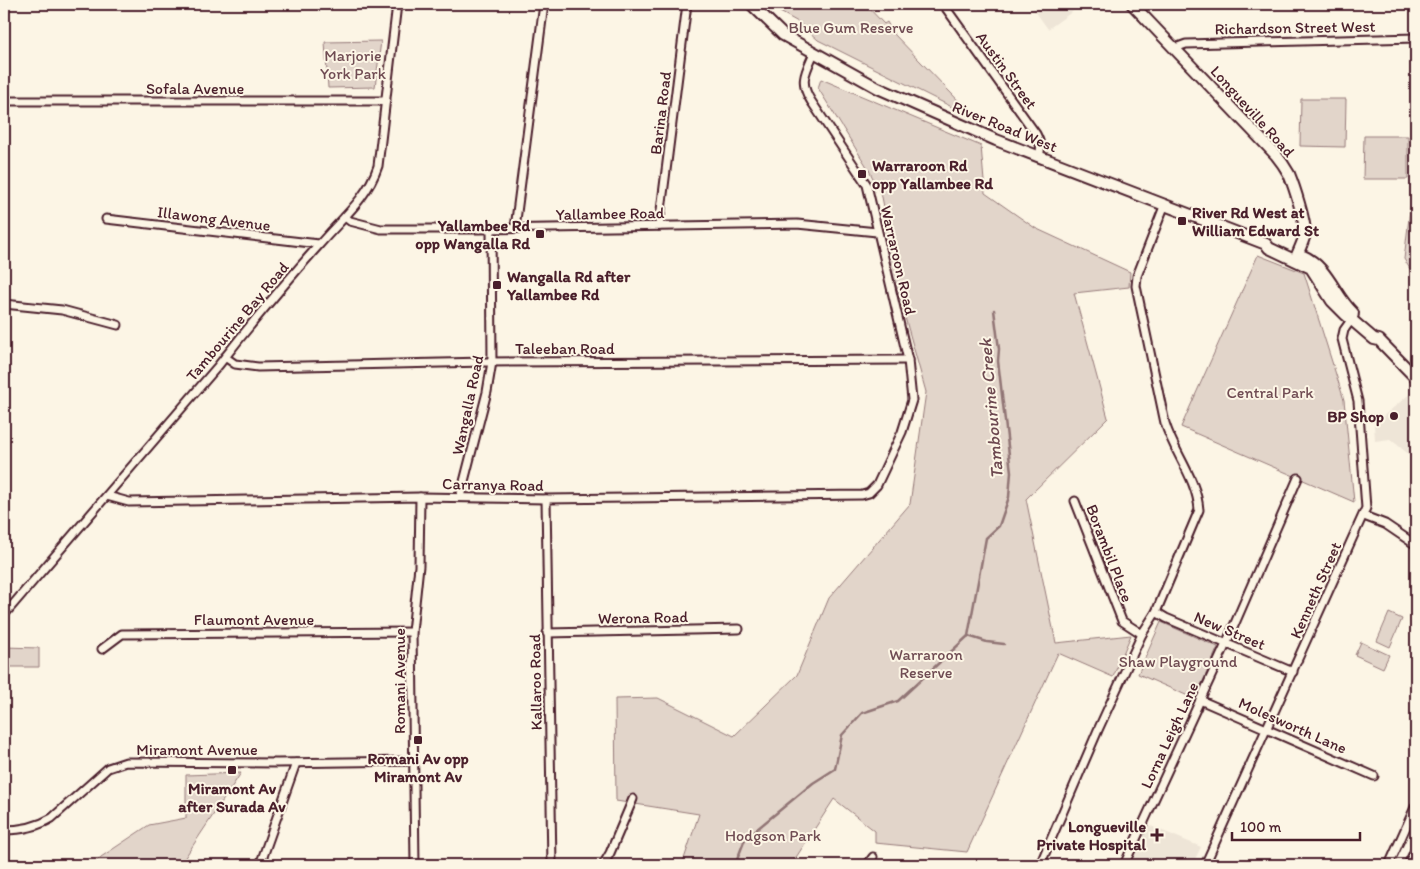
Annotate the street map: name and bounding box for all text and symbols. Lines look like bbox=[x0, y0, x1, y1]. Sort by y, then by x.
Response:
street label: Richardson Street West bbox=[1214, 17, 1376, 38]
park label: Blue Gum Reserve bbox=[788, 18, 914, 37]
street label: Austin Street bbox=[972, 28, 1041, 113]
park label: Marjorie York Park bbox=[320, 46, 387, 83]
street label: Longueville Road bbox=[1207, 62, 1299, 161]
street label: Barina Road bbox=[646, 70, 675, 156]
street label: Sofala Avenue bbox=[146, 79, 244, 98]
street label: River Road West bbox=[950, 97, 1060, 156]
place label: Warraroon Rd opp Yallambee Rd bbox=[872, 156, 993, 194]
marker: Warraroon Rd opp Yallambee Rd bbox=[856, 168, 868, 180]
street label: Illawong Avenue bbox=[156, 202, 272, 235]
street label: Yallambee Road bbox=[555, 203, 665, 224]
place label: River Rd West at William Edward St bbox=[1192, 203, 1319, 240]
street label: Warraroon Road bbox=[877, 204, 920, 317]
marker: River Rd West at William Edward St bbox=[1176, 215, 1188, 227]
place label: Yallambee Rd opp Wangalla Rd bbox=[415, 216, 530, 254]
marker: Yallambee Rd opp Wangalla Rd bbox=[534, 228, 546, 240]
street label: Tambourine Bay Road bbox=[182, 258, 293, 385]
place label: Wangalla Rd after Yallambee Rd bbox=[506, 267, 631, 304]
marker: Wangalla Rd after Yallambee Rd bbox=[491, 279, 503, 291]
water label: Tambourine Creek bbox=[974, 336, 1008, 480]
street label: Taleeban Road bbox=[515, 339, 615, 358]
street label: Wangalla Road bbox=[448, 353, 487, 457]
park label: Central Park bbox=[1226, 383, 1314, 402]
place label: BP Shop bbox=[1327, 407, 1384, 427]
marker: BP Shop bbox=[1388, 410, 1400, 422]
street label: Carranya Road bbox=[442, 474, 544, 495]
street label: Borambil Place bbox=[1082, 502, 1137, 605]
street label: Kenneth Street bbox=[1286, 539, 1345, 641]
street label: Werona Road bbox=[598, 607, 688, 628]
street label: New Street bbox=[1191, 607, 1268, 654]
street label: Flaumont Avenue bbox=[194, 610, 314, 629]
street label: Romani Avenue bbox=[390, 628, 409, 734]
street label: Kallaroo Road bbox=[525, 633, 546, 731]
park label: Warraroon Reserve bbox=[889, 645, 963, 682]
park label: Shaw Playground bbox=[1119, 652, 1238, 671]
street label: Lorna Leigh Lane bbox=[1137, 679, 1203, 791]
street label: Molesworth Lane bbox=[1236, 693, 1350, 758]
marker: Romani Av opp Miramont Av bbox=[412, 734, 424, 746]
street label: Miramont Avenue bbox=[136, 740, 258, 759]
place label: Romani Av opp Miramont Av bbox=[367, 749, 469, 786]
marker: Miramont Av after Surada Av bbox=[226, 764, 238, 776]
place label: Miramont Av after Surada Av bbox=[178, 779, 286, 816]
scale bar bbox=[1232, 809, 1360, 841]
place label: Longueville Private Hospital bbox=[1037, 817, 1146, 855]
text: 100 m bbox=[1240, 818, 1282, 836]
park label: Hodgson Park bbox=[725, 826, 822, 845]
marker: Longueville Private Hospital bbox=[1150, 828, 1164, 842]

